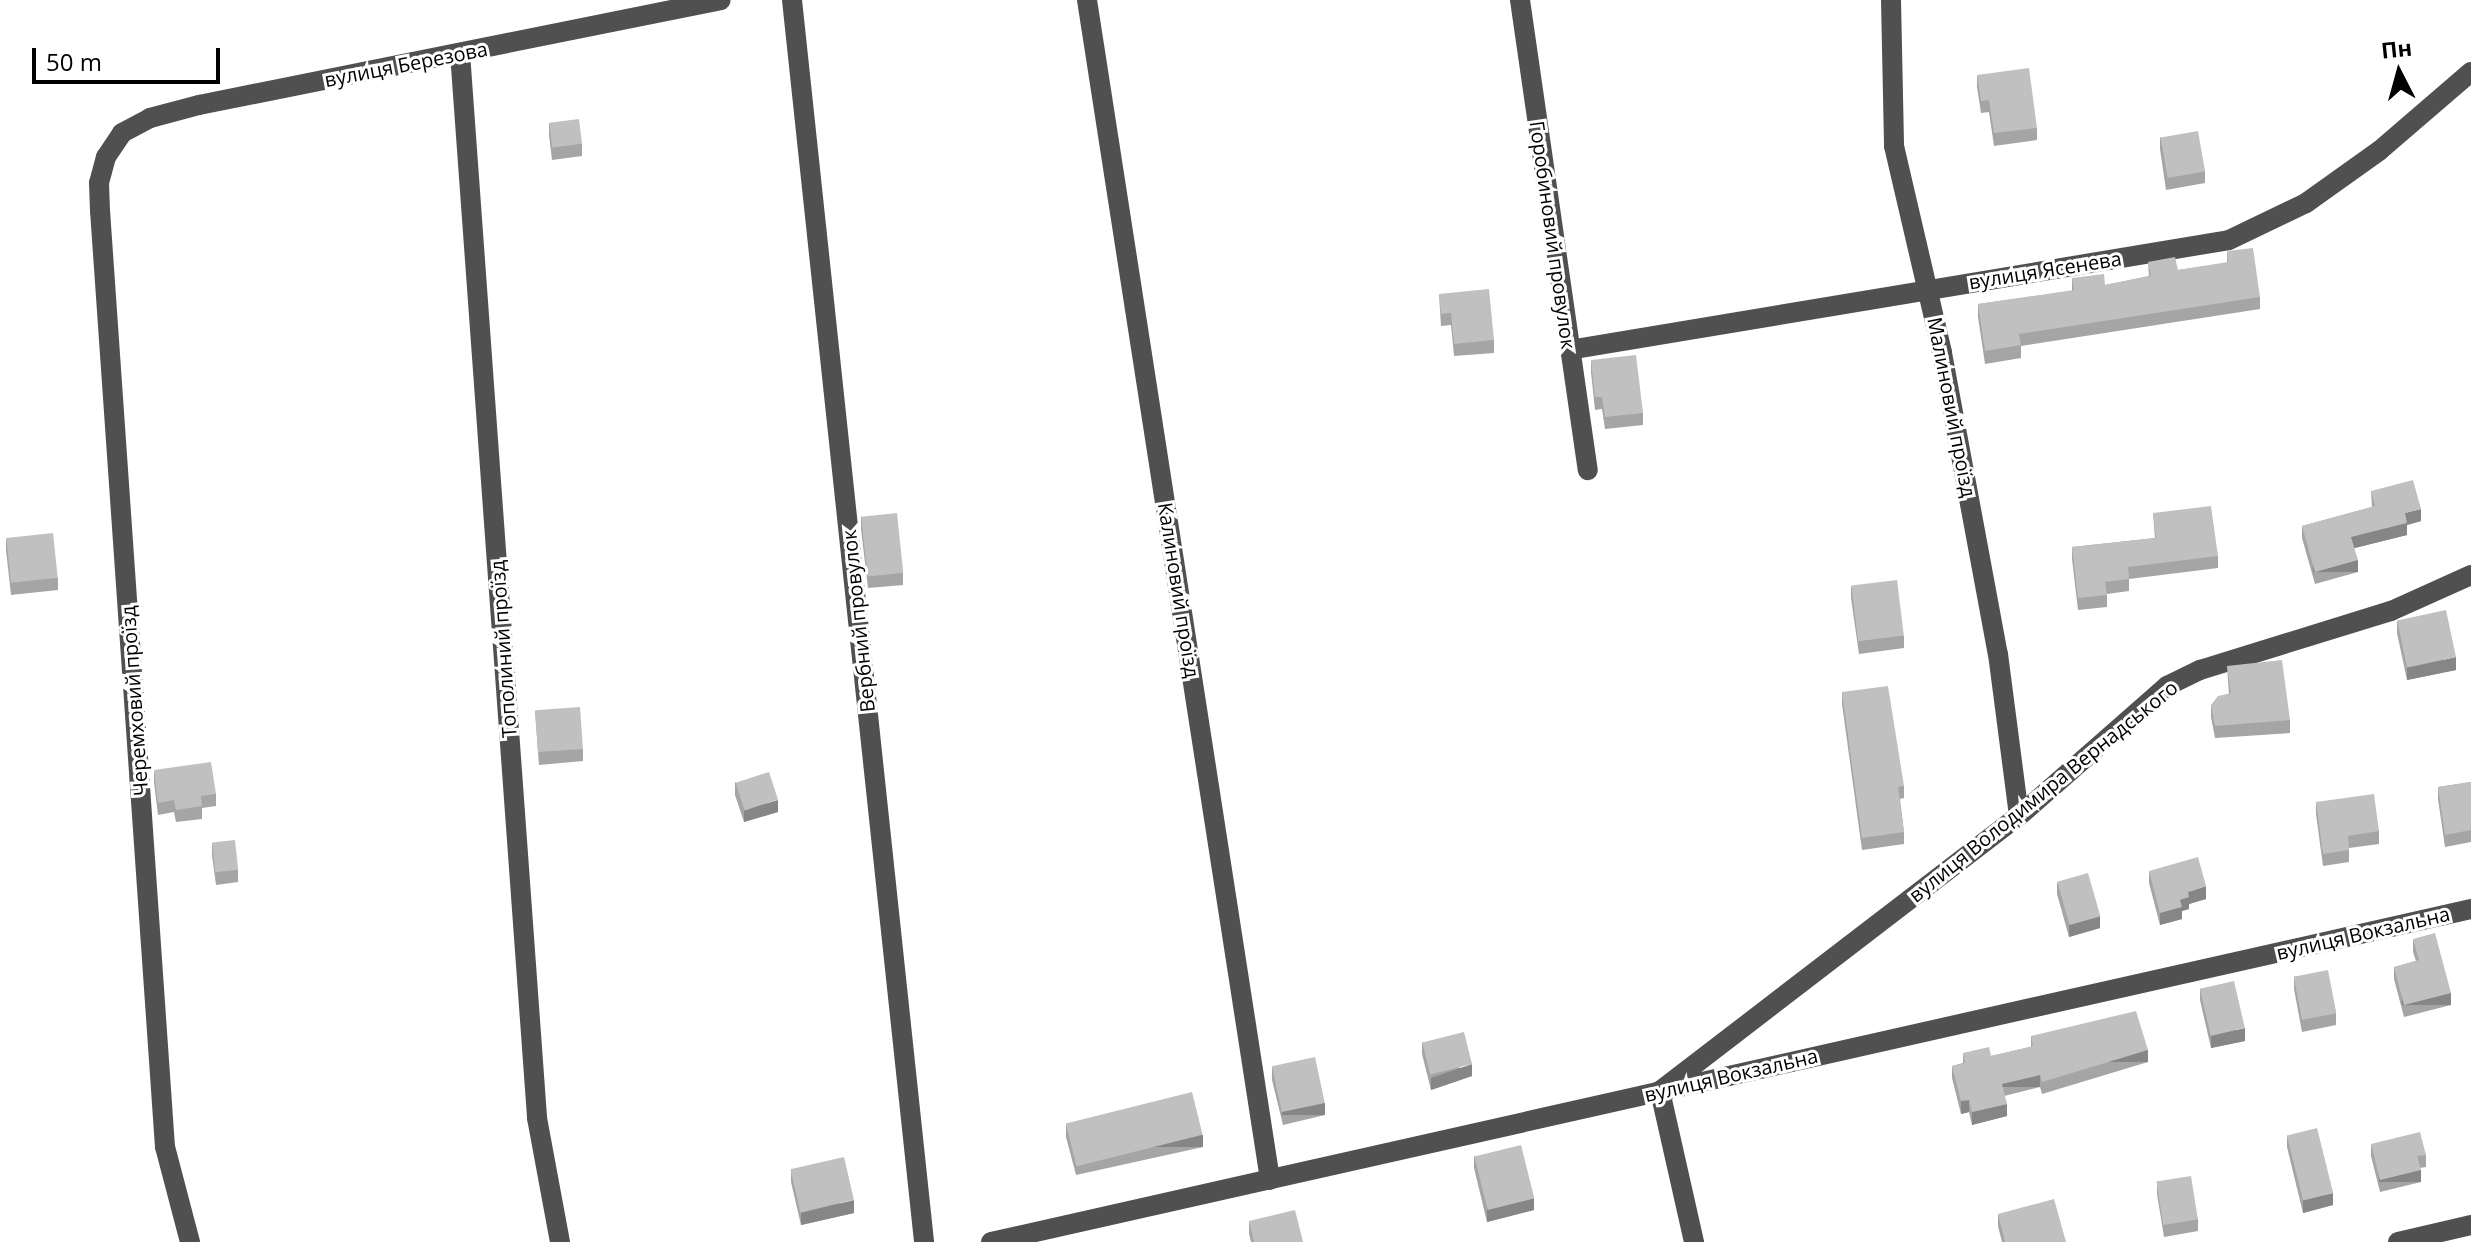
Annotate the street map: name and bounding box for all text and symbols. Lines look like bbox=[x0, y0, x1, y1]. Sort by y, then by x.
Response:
scale bar bbox=[36, 32, 224, 82]
north arrow bbox=[2359, 32, 2439, 112]
text: Пн bbox=[2380, 32, 2413, 65]
street label: вулиця Березова bbox=[322, 36, 490, 92]
text: 50 m bbox=[46, 45, 102, 78]
street label: Горобиновий провулок bbox=[1525, 119, 1581, 351]
street label: вулиця Ясенева bbox=[1967, 246, 2123, 294]
street label: Малиновий проїзд bbox=[1923, 315, 1981, 499]
street label: Калиновий проїзд bbox=[1153, 501, 1205, 679]
street label: Вербний провулок bbox=[836, 528, 880, 714]
street label: Тополиний проїзд bbox=[485, 559, 521, 739]
street label: Черемховий проїзд bbox=[115, 605, 153, 797]
street label: вулиця Володимира Вернадського bbox=[1904, 675, 2182, 907]
street label: вулиця Вокзальна bbox=[2274, 901, 2452, 965]
street label: вулиця Вокзальна bbox=[1642, 1043, 1820, 1107]

